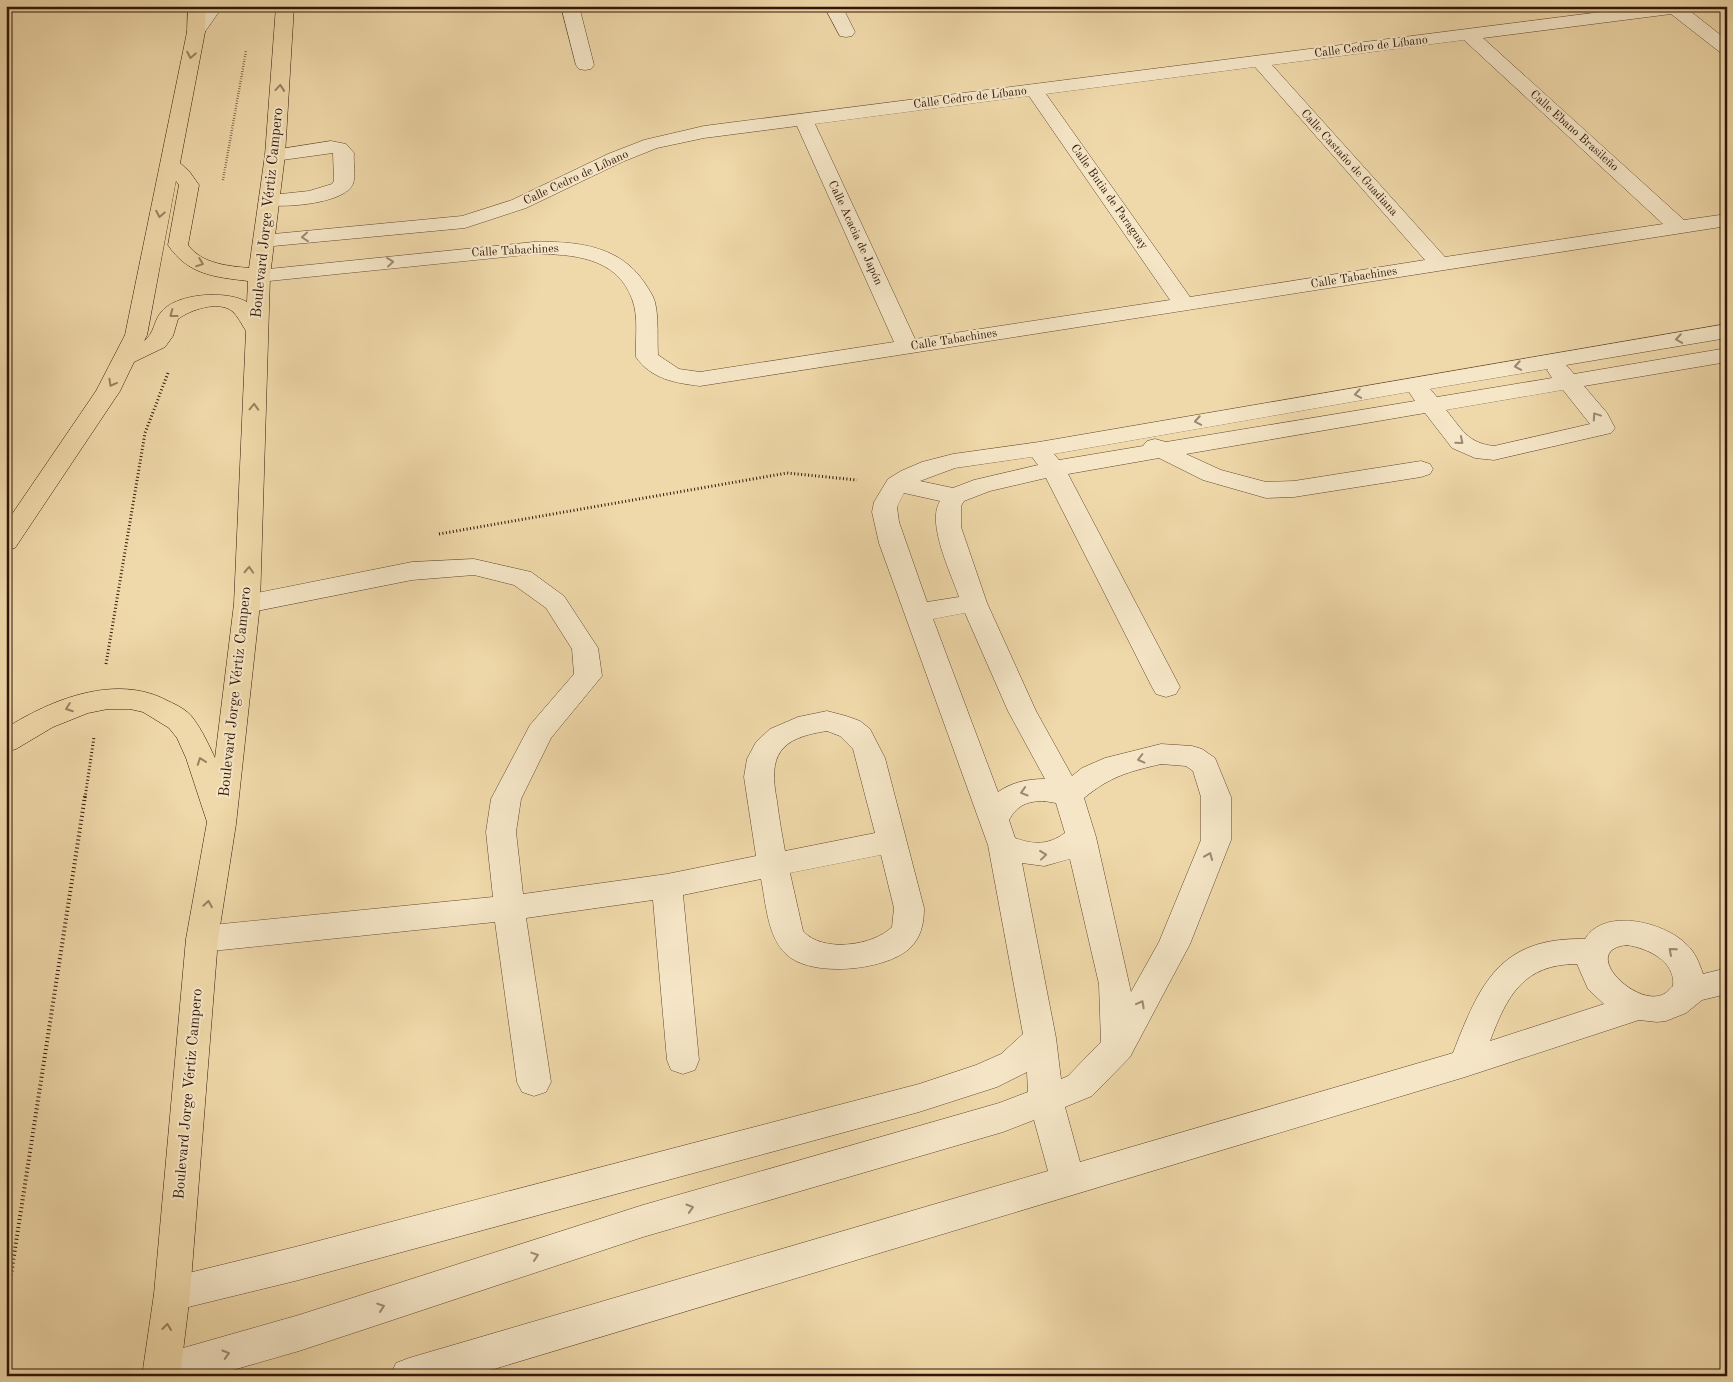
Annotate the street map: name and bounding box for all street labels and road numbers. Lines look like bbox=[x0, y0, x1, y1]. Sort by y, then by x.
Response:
street label: Calle Cedro de Líbano bbox=[1314, 34, 1429, 60]
street label: Calle Cedro de Líbano bbox=[913, 85, 1028, 111]
street label: Calle Ebano Brasileño bbox=[1528, 88, 1620, 174]
street label: Boulevard Jorge Vértiz Campero bbox=[249, 107, 287, 319]
street label: Calle Castaño de Guadiana bbox=[1298, 108, 1400, 218]
street label: Calle Butia de Paraguay bbox=[1068, 142, 1150, 252]
street label: Calle Cedro de Líbano bbox=[522, 148, 630, 208]
street label: Calle Acacia de Japón bbox=[826, 179, 885, 287]
street label: Calle Tabachines bbox=[471, 243, 559, 259]
street label: Calle Tabachines bbox=[1310, 265, 1398, 291]
street label: Calle Tabachines bbox=[910, 327, 998, 353]
street label: Boulevard Jorge Vértiz Campero bbox=[217, 586, 255, 798]
street label: Boulevard Jorge Vértiz Campero bbox=[172, 988, 206, 1200]

